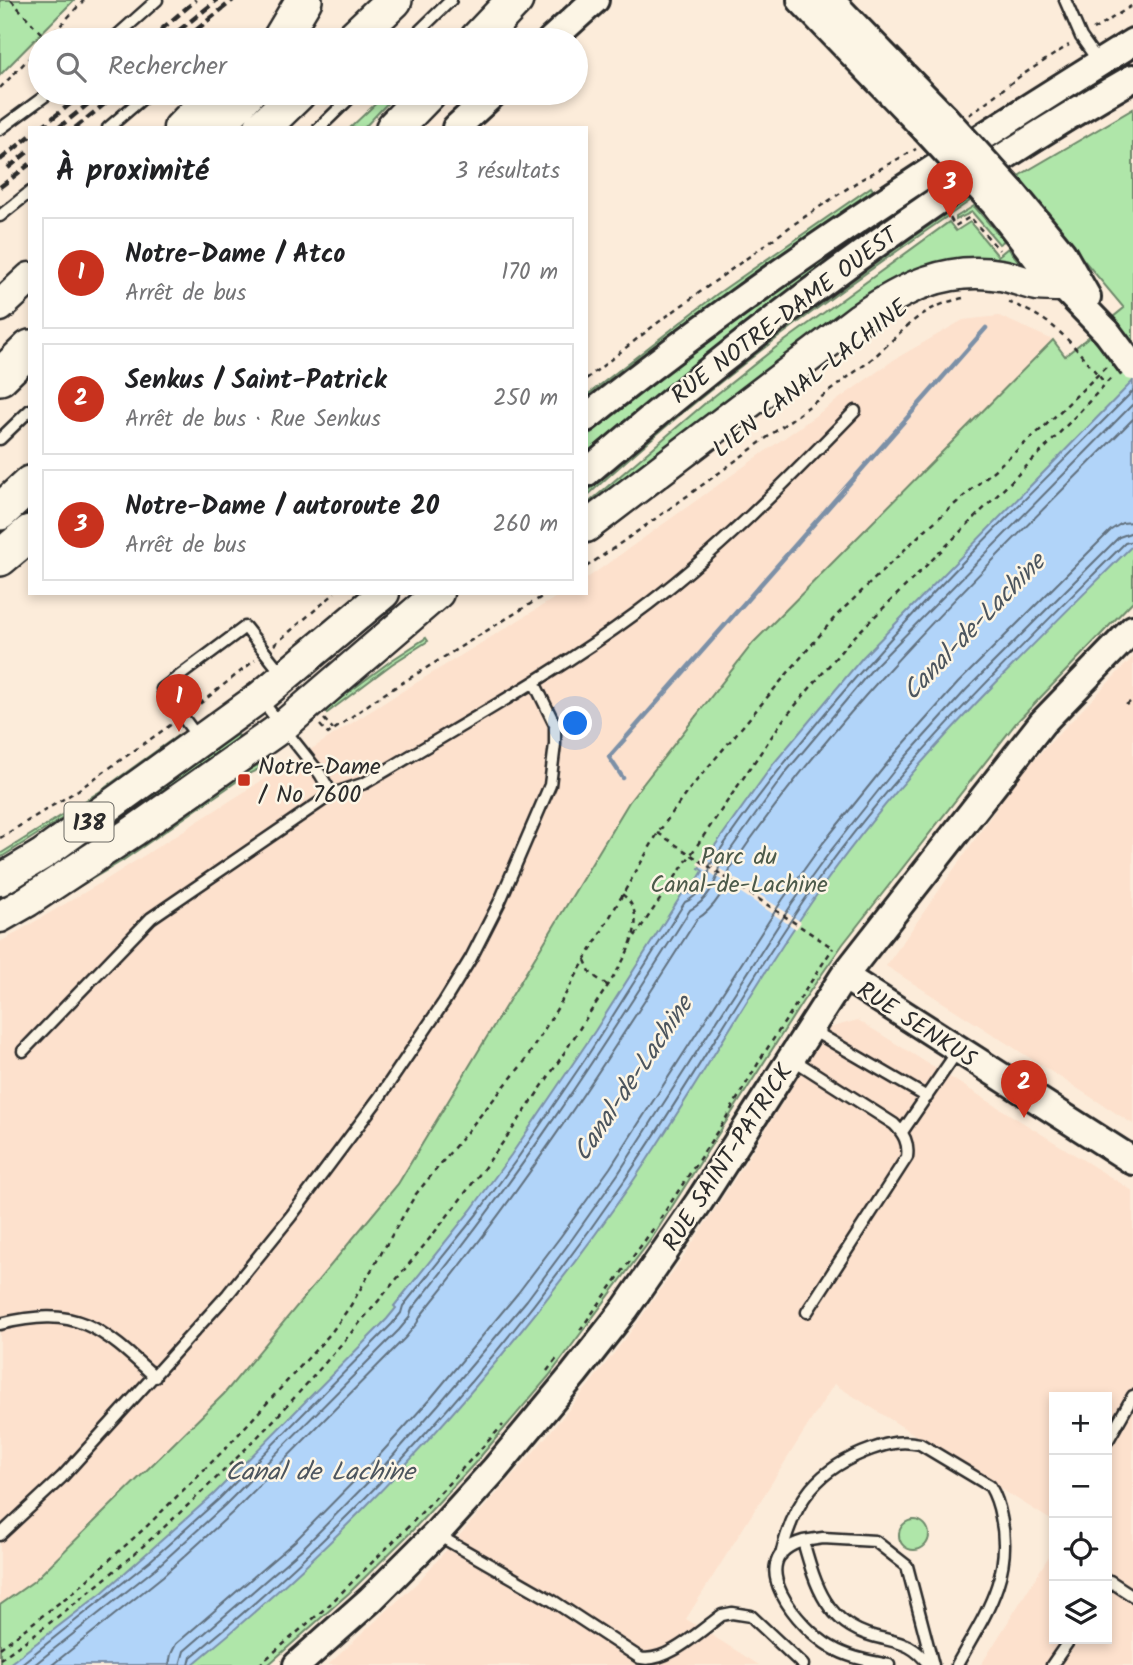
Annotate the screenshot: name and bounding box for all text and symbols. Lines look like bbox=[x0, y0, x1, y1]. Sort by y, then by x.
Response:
search box bbox=[28, 28, 588, 105]
text: Rechercher bbox=[108, 46, 227, 88]
icon: search bbox=[52, 48, 90, 86]
text: À proximité bbox=[56, 148, 209, 196]
text: 3 résultats bbox=[455, 154, 560, 190]
pin: 3 bbox=[927, 160, 973, 218]
street label: RUE NOTRE-DAME OUEST bbox=[663, 216, 909, 415]
text: Notre-Dame / Atco bbox=[125, 234, 345, 276]
text: 1 bbox=[78, 255, 84, 291]
text: 170 m bbox=[501, 255, 558, 291]
text: Arrêt de bus bbox=[125, 276, 246, 312]
street label: LIEN CANAL-LACHINE bbox=[704, 289, 918, 469]
text: Senkus / Saint-Patrick bbox=[125, 360, 387, 402]
text: 2 bbox=[74, 381, 88, 417]
text: 250 m bbox=[493, 381, 558, 417]
text: Arrêt de bus · Rue Senkus bbox=[125, 402, 381, 438]
text: Notre-Dame / autoroute 20 bbox=[125, 486, 439, 528]
text: 3 bbox=[75, 507, 87, 543]
text: 260 m bbox=[493, 507, 558, 543]
text: Arrêt de bus bbox=[125, 528, 246, 564]
water label: Canal-de-Lachine bbox=[893, 542, 1058, 711]
pin: 1 bbox=[156, 674, 202, 732]
your location bbox=[558, 706, 592, 740]
place label: Notre-Dame / No 7600 bbox=[258, 748, 381, 815]
marker: Notre-Dame / No 7600 bbox=[236, 772, 252, 788]
road number: 138 bbox=[64, 802, 114, 842]
park label: Parc du Canal-de-Lachine bbox=[650, 838, 828, 905]
street label: RUE SENKUS bbox=[848, 972, 984, 1079]
water label: Canal-de-Lachine bbox=[562, 986, 706, 1171]
street label: RUE SAINT-PATRICK bbox=[653, 1055, 804, 1260]
pin: 2 bbox=[1001, 1060, 1047, 1118]
map controls bbox=[1049, 1392, 1112, 1644]
button: + bbox=[1049, 1392, 1112, 1455]
water label: Canal de Lachine bbox=[225, 1452, 417, 1494]
button: − bbox=[1049, 1455, 1112, 1518]
button: locate bbox=[1049, 1518, 1112, 1581]
button: layers bbox=[1049, 1581, 1112, 1644]

